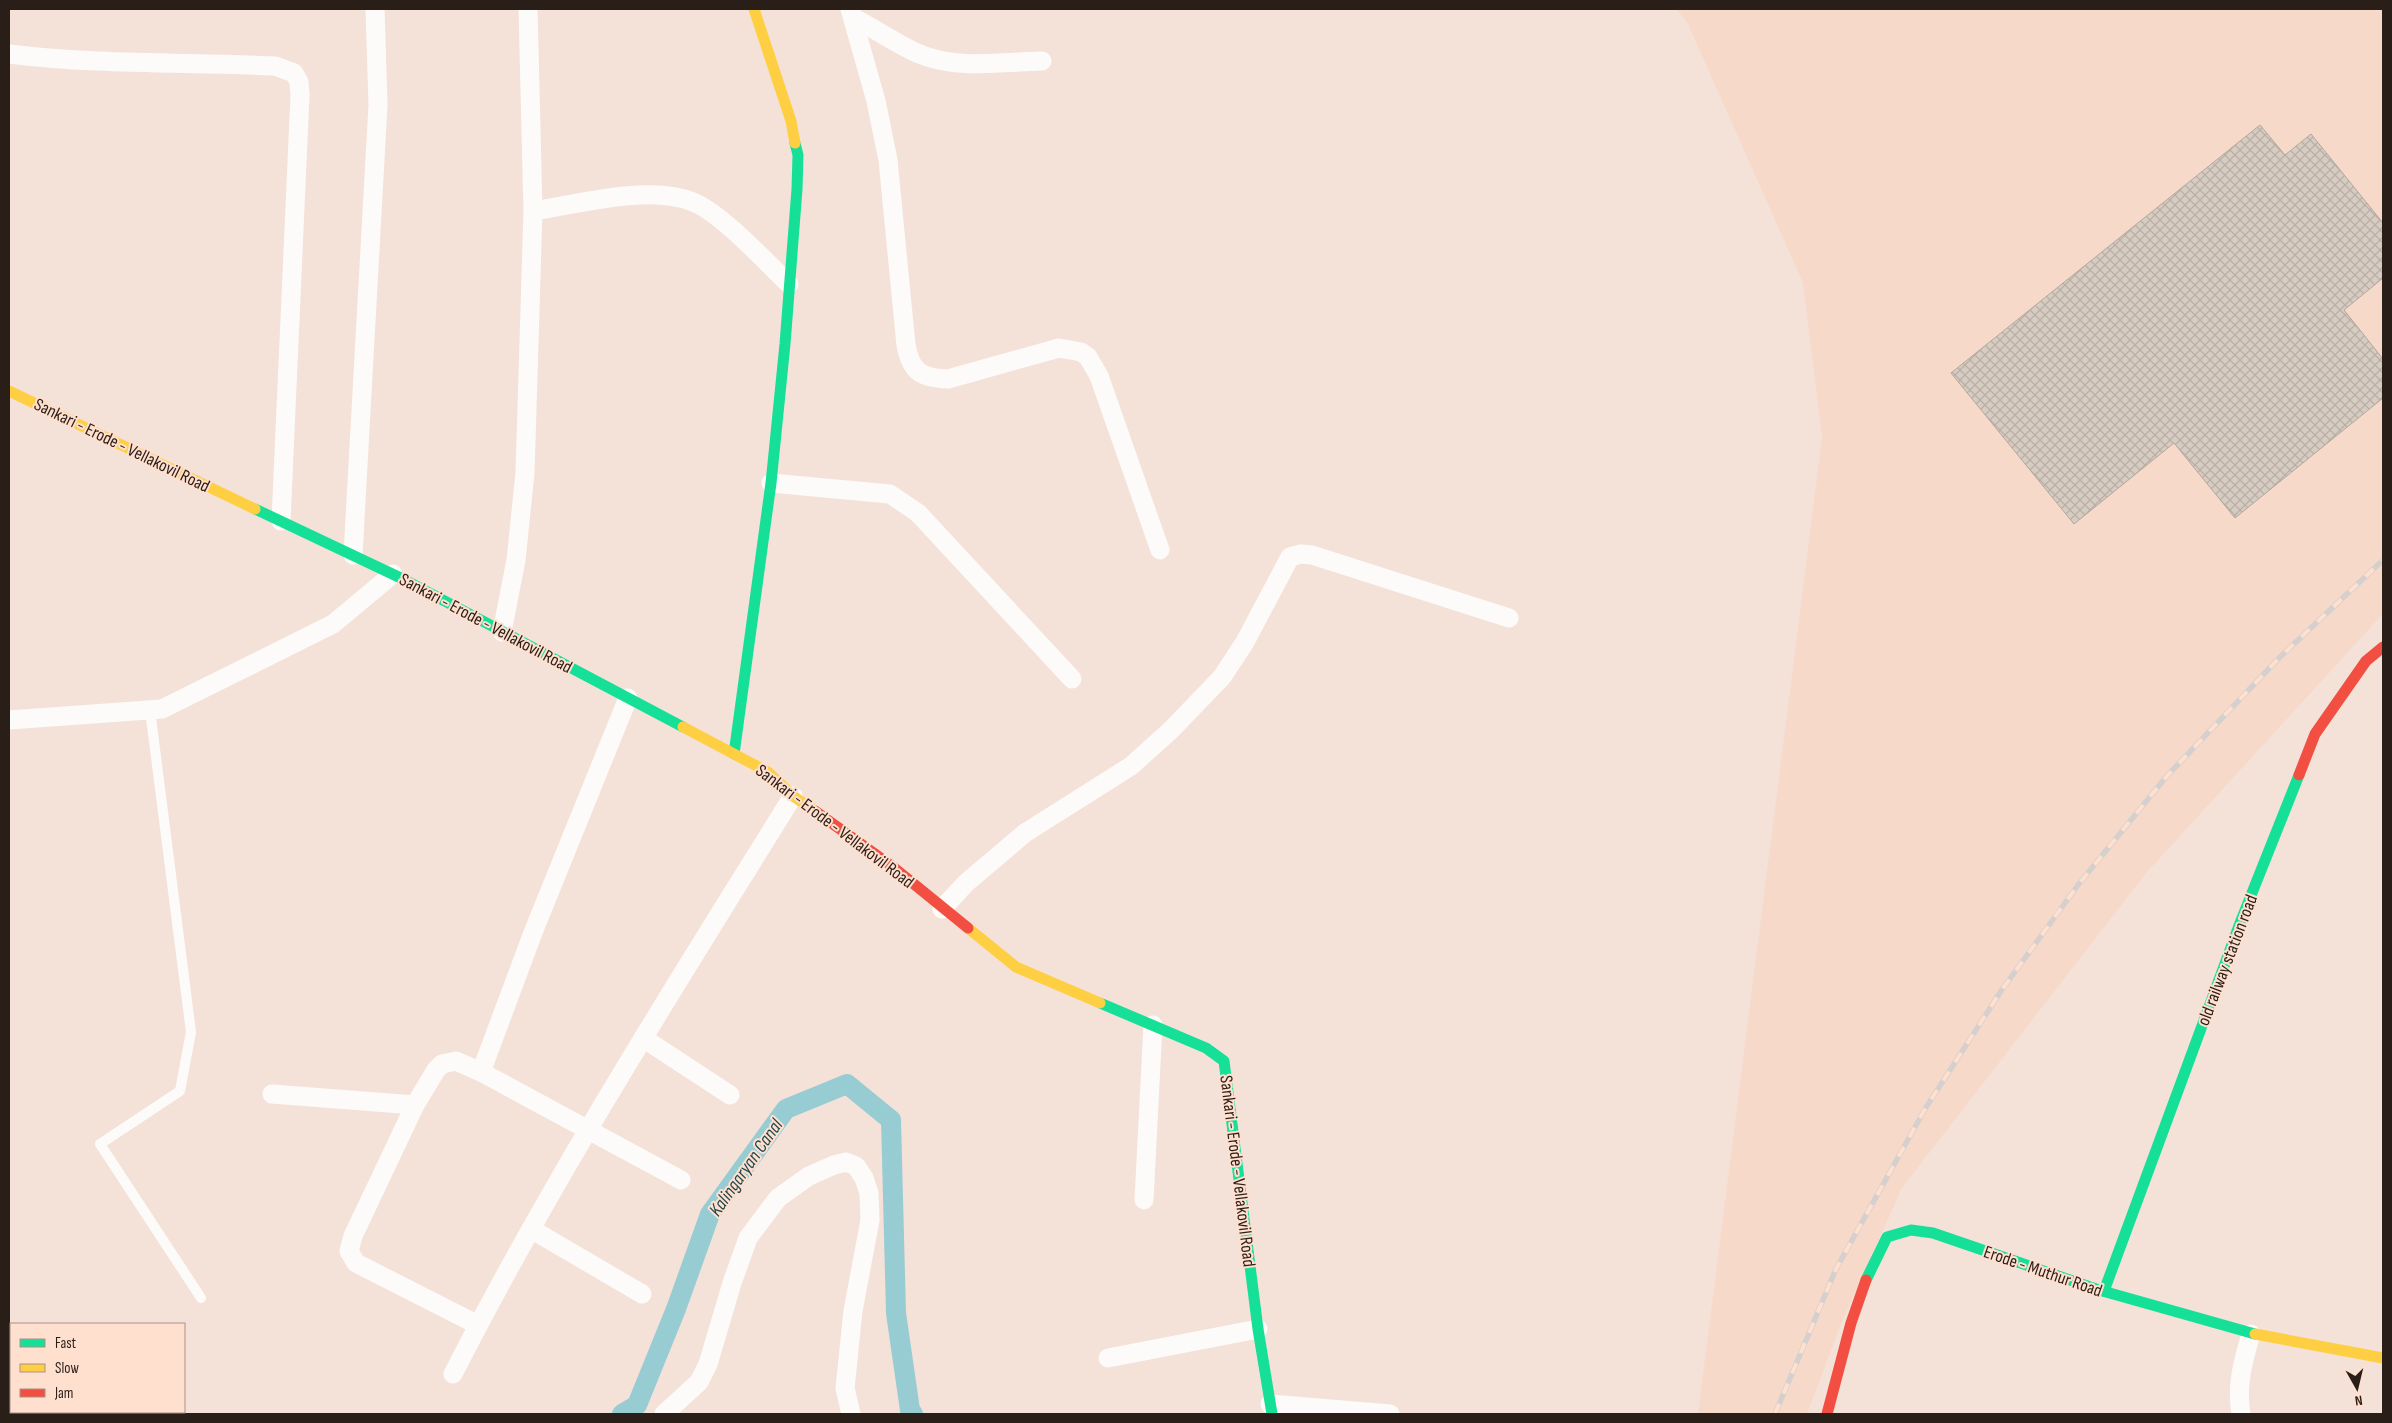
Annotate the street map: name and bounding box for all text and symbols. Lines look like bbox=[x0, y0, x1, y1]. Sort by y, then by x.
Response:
street label: Sankari - Erode - Vellakovil Road bbox=[31, 394, 213, 497]
street label: Sankari - Erode - Vellakovil Road bbox=[396, 569, 576, 678]
street label: Sankari - Erode - Vellakovil Road bbox=[751, 760, 918, 893]
street label: old railway station road bbox=[2193, 892, 2262, 1029]
street label: Sankari - Erode - Vellakovil Road bbox=[1215, 1074, 1260, 1268]
water label: Kalingaryan Canal bbox=[704, 1114, 788, 1221]
street label: Erode - Muthur Road bbox=[1981, 1241, 2105, 1302]
legend bbox=[10, 1323, 185, 1413]
text: Fast bbox=[55, 1334, 77, 1353]
text: Slow bbox=[55, 1359, 79, 1378]
north arrow bbox=[2332, 1363, 2382, 1413]
text: Jam bbox=[54, 1384, 73, 1403]
text: N bbox=[2354, 1391, 2364, 1409]

